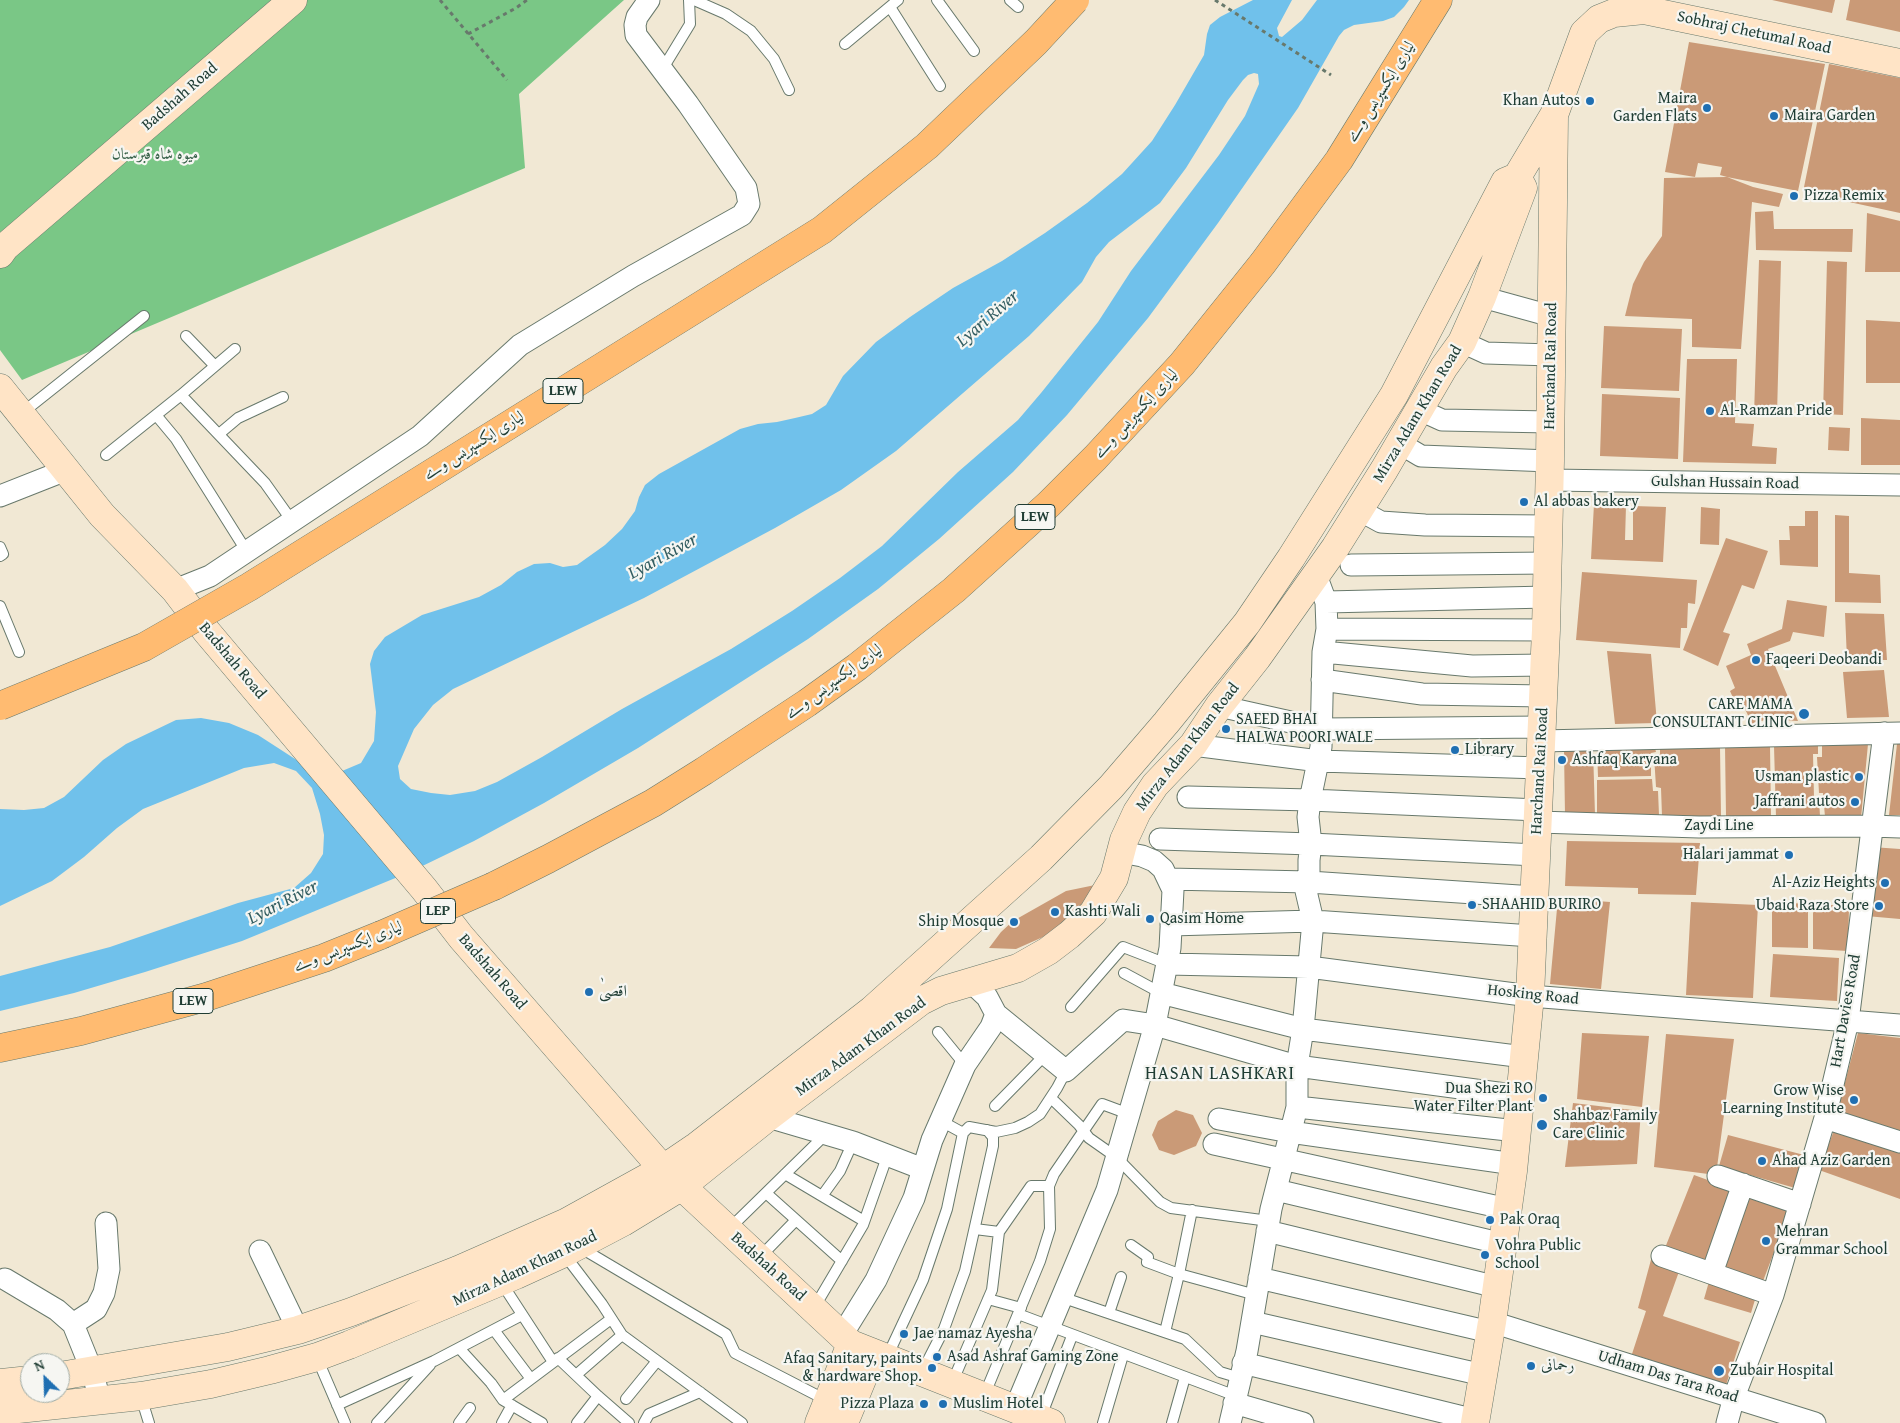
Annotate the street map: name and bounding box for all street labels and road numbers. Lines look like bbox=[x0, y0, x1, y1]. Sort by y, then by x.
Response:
street label: Sobhraj Chetumal Road bbox=[1675, 7, 1833, 59]
street label: لیاری ایکسپریس وے bbox=[1342, 38, 1420, 146]
street label: Badshah Road bbox=[138, 59, 222, 135]
street label: Harchand Rai Road bbox=[1540, 302, 1562, 430]
street label: Mirza Adam Khan Road bbox=[1369, 342, 1467, 486]
street label: لیاری ایکسپریس وے bbox=[1090, 365, 1182, 463]
road number: LEW bbox=[543, 378, 583, 404]
street label: لیاری ایکسپریس وے bbox=[420, 407, 528, 485]
street label: Gulshan Hussain Road bbox=[1651, 472, 1799, 494]
road number: LEW bbox=[1015, 504, 1055, 530]
street label: Badshah Road bbox=[194, 619, 270, 703]
street label: لیاری ایکسپریس وے bbox=[782, 640, 886, 724]
street label: Mirza Adam Khan Road bbox=[1132, 679, 1244, 815]
street label: Harchand Rai Road bbox=[1527, 707, 1553, 835]
street label: Zaydi Line bbox=[1684, 816, 1754, 836]
road number: LEP bbox=[420, 898, 456, 924]
street label: لیاری ایکسپریس وے bbox=[291, 917, 405, 977]
street label: Badshah Road bbox=[454, 930, 530, 1014]
street label: Hart Davies Road bbox=[1827, 953, 1865, 1069]
street label: Hosking Road bbox=[1486, 981, 1580, 1009]
road number: LEW bbox=[173, 988, 213, 1014]
street label: Mirza Adam Khan Road bbox=[792, 993, 930, 1101]
street label: Mirza Adam Khan Road bbox=[450, 1227, 600, 1311]
street label: Badshah Road bbox=[727, 1228, 809, 1306]
street label: Udham Das Tara Road bbox=[1595, 1346, 1741, 1408]

